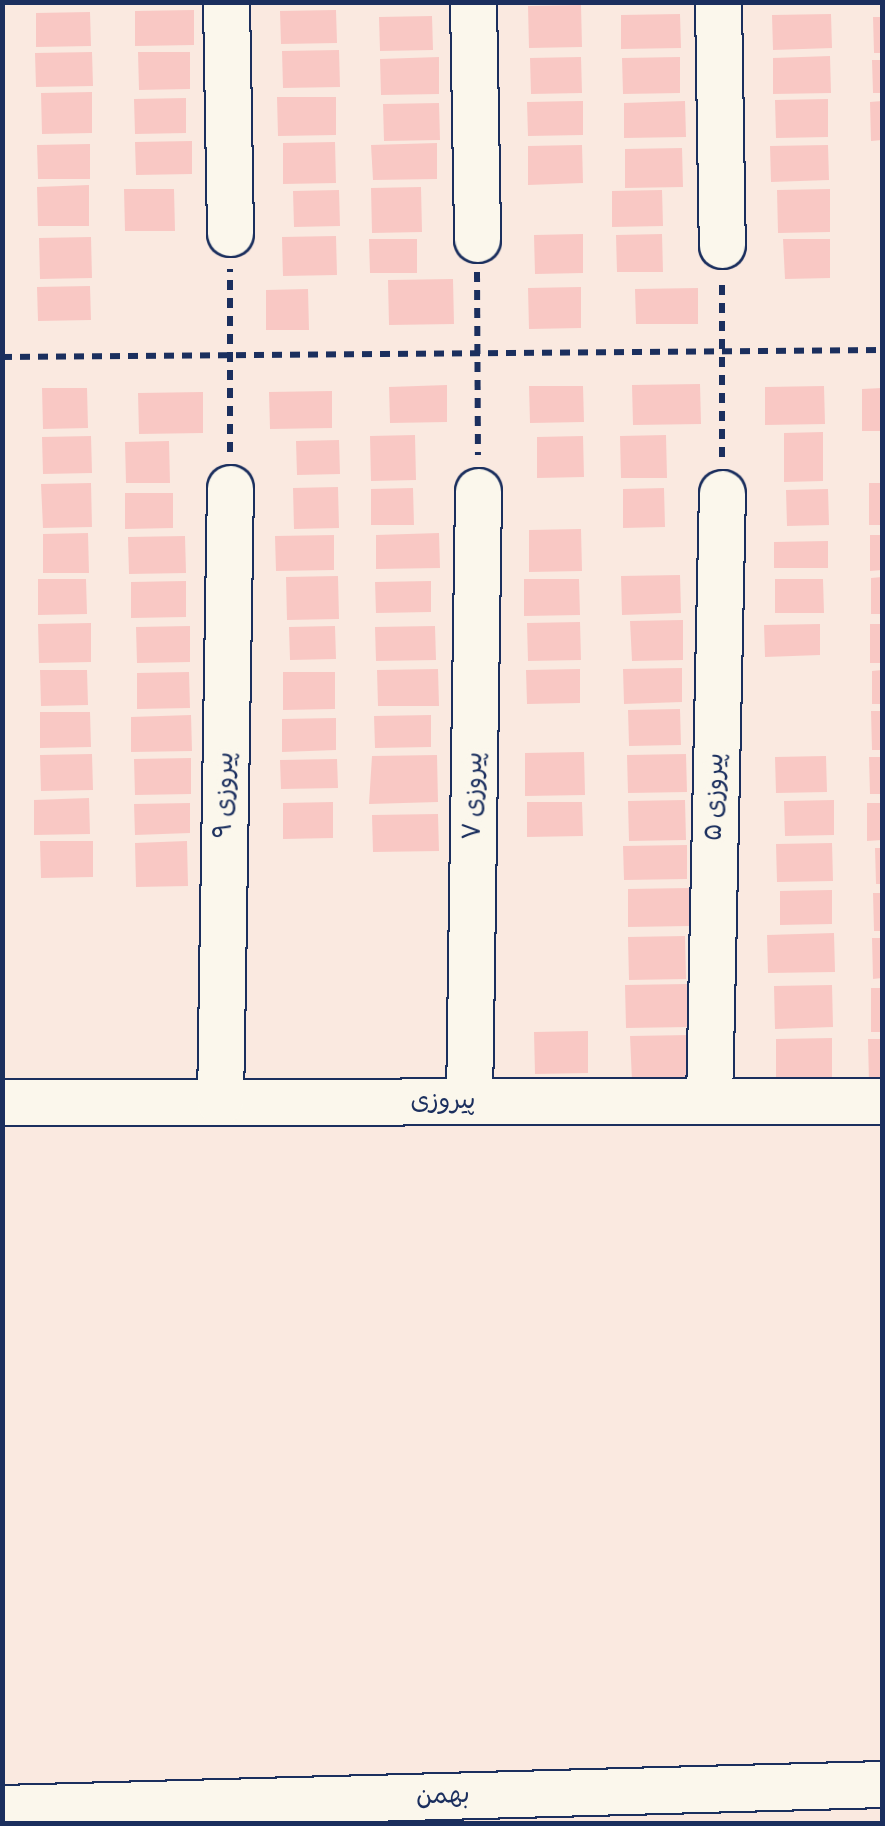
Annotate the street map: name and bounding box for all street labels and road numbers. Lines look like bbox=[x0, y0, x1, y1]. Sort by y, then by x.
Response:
street label: پیروزی ۹ bbox=[209, 752, 241, 838]
street label: پیروزی ۷ bbox=[458, 752, 490, 840]
street label: پیروزی ۵ bbox=[699, 753, 731, 841]
street label: پیروزی bbox=[410, 1086, 476, 1116]
street label: بهمن bbox=[416, 1780, 470, 1812]

